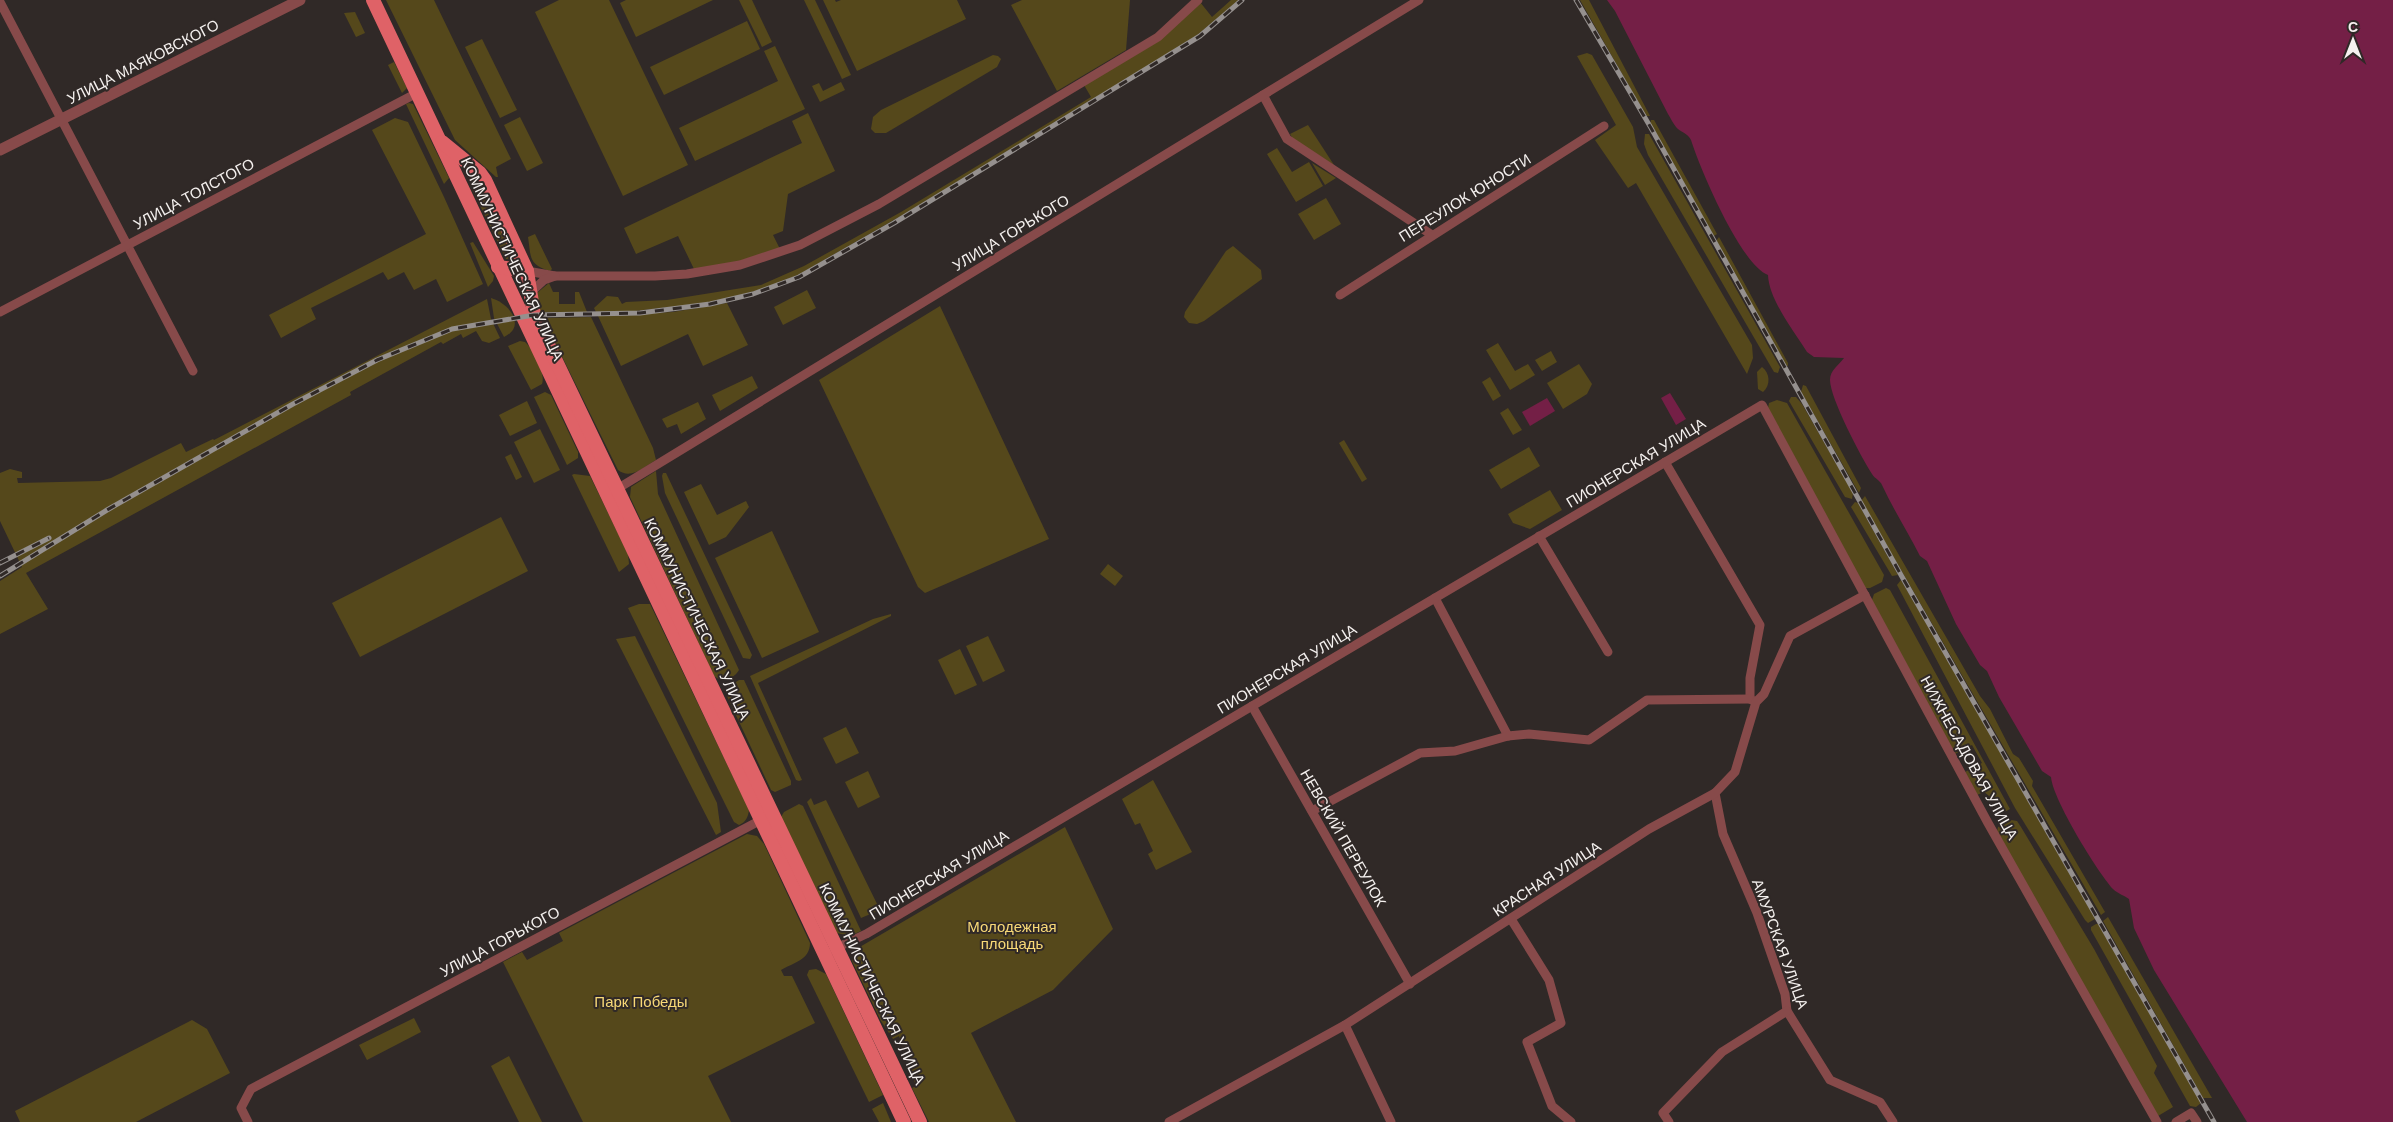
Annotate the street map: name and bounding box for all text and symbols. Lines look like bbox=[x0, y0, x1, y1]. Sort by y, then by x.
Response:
north arrow bbox=[2328, 15, 2378, 65]
street label: УЛИЦА МАЯКОВСКОГО bbox=[64, 16, 221, 107]
text: С bbox=[2348, 19, 2358, 35]
street label: ПЕРЕУЛОК ЮНОСТИ bbox=[1396, 150, 1534, 245]
street label: УЛИЦА ТОЛСТОГО bbox=[131, 155, 257, 233]
street label: КОММУНИСТИЧЕСКАЯ УЛИЦА bbox=[458, 155, 567, 363]
street label: УЛИЦА ГОРЬКОГО bbox=[949, 191, 1072, 274]
street label: ПИОНЕРСКАЯ УЛИЦА bbox=[1563, 414, 1708, 511]
street label: КОММУНИСТИЧЕСКАЯ УЛИЦА bbox=[641, 515, 754, 722]
street label: ПИОНЕРСКАЯ УЛИЦА bbox=[1214, 620, 1359, 717]
street label: НИЖНЕСАДОВАЯ УЛИЦА bbox=[1917, 673, 2022, 843]
street label: НЕВСКИЙ ПЕРЕУЛОК bbox=[1297, 766, 1390, 910]
street label: ПИОНЕРСКАЯ УЛИЦА bbox=[866, 826, 1011, 923]
street label: КРАСНАЯ УЛИЦА bbox=[1490, 837, 1604, 920]
street label: АМУРСКАЯ УЛИЦА bbox=[1749, 876, 1812, 1011]
street label: КОММУНИСТИЧЕСКАЯ УЛИЦА bbox=[816, 880, 929, 1087]
street label: УЛИЦА ГОРЬКОГО bbox=[437, 903, 562, 980]
park label: Молодежная площадь bbox=[967, 918, 1057, 952]
park label: Парк Победы bbox=[594, 993, 688, 1010]

